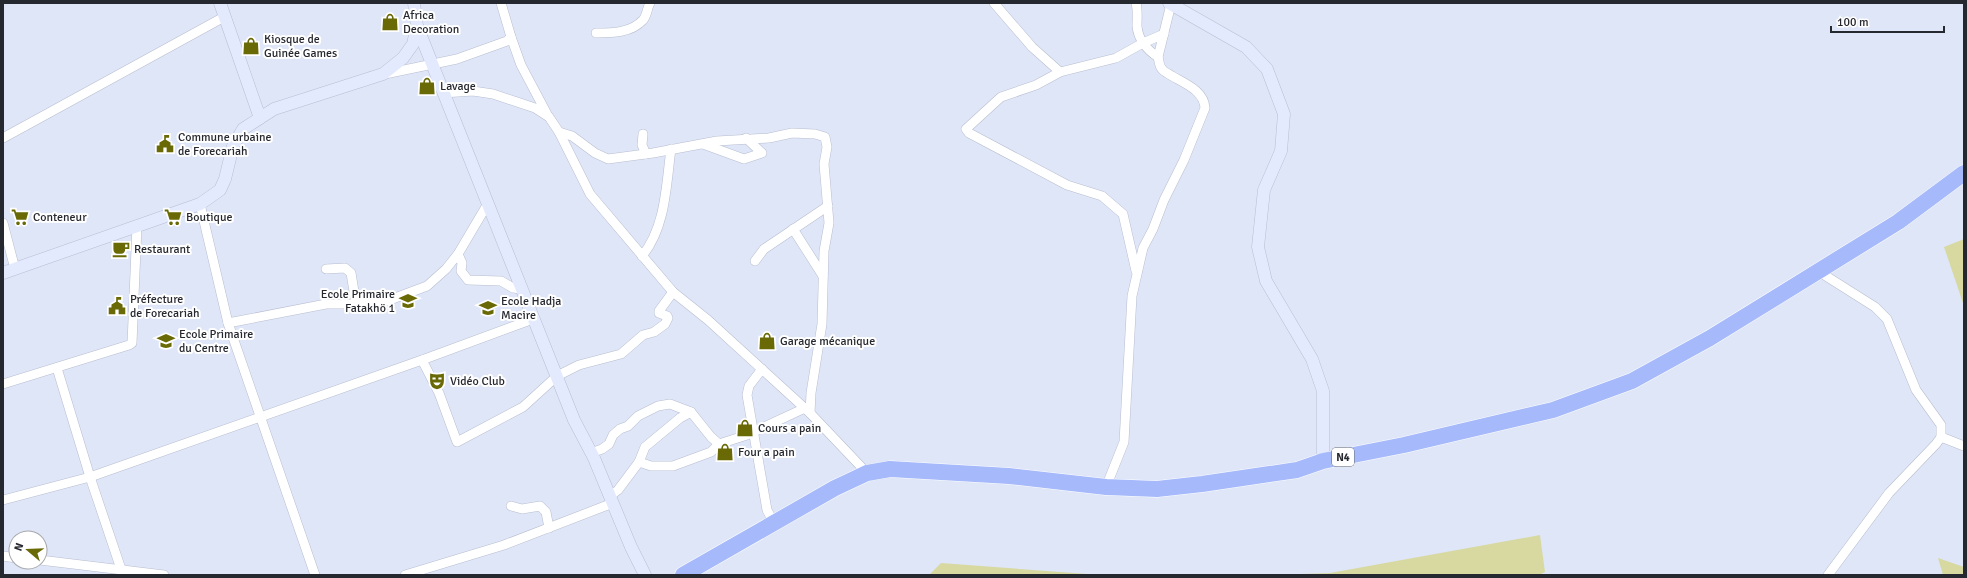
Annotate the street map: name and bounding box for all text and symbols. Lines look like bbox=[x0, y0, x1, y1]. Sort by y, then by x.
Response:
place label: Africa Decoration bbox=[403, 8, 459, 37]
scale bar bbox=[1831, 8, 1944, 34]
shop icon: Africa Decoration bbox=[380, 12, 400, 32]
text: 100 m bbox=[1837, 15, 1869, 30]
place label: Kiosque de Guinée Games bbox=[264, 32, 337, 61]
shop icon: Kiosque de Guinée Games bbox=[241, 36, 261, 56]
shop icon: Lavage bbox=[417, 76, 437, 96]
place label: Lavage bbox=[440, 79, 476, 94]
place label: Commune urbaine de Forecariah bbox=[178, 130, 272, 159]
public building icon: Commune urbaine de Forecariah bbox=[155, 134, 175, 154]
supermarket icon: Conteneur bbox=[10, 207, 30, 227]
supermarket icon: Boutique bbox=[163, 207, 183, 227]
place label: Conteneur bbox=[33, 210, 87, 225]
place label: Boutique bbox=[186, 210, 233, 225]
cafe icon: Restaurant bbox=[111, 239, 131, 259]
place label: Restaurant bbox=[134, 242, 190, 257]
place label: Ecole Primaire Fatakhö 1 bbox=[321, 287, 395, 316]
school or university icon: Ecole Primaire Fatakhö 1 bbox=[398, 291, 418, 311]
place label: Préfecture de Forecariah bbox=[130, 292, 200, 321]
place label: Ecole Hadja Macire bbox=[501, 294, 561, 323]
public building icon: Préfecture de Forecariah bbox=[107, 296, 127, 316]
school or university icon: Ecole Hadja Macire bbox=[478, 298, 498, 318]
place label: Ecole Primaire du Centre bbox=[179, 327, 253, 356]
school or university icon: Ecole Primaire du Centre bbox=[156, 331, 176, 351]
shop icon: Garage mécanique bbox=[757, 331, 777, 351]
place label: Garage mécanique bbox=[780, 334, 875, 349]
theatre icon: Vidéo Club bbox=[427, 371, 447, 391]
place label: Vidéo Club bbox=[450, 374, 505, 389]
shop icon: Cours a pain bbox=[735, 418, 755, 438]
place label: Cours a pain bbox=[758, 421, 821, 436]
shop icon: Four a pain bbox=[715, 442, 735, 462]
place label: Four a pain bbox=[738, 445, 795, 460]
road number: N4 bbox=[1332, 448, 1354, 466]
north arrow bbox=[8, 530, 48, 570]
text: N bbox=[12, 541, 26, 553]

